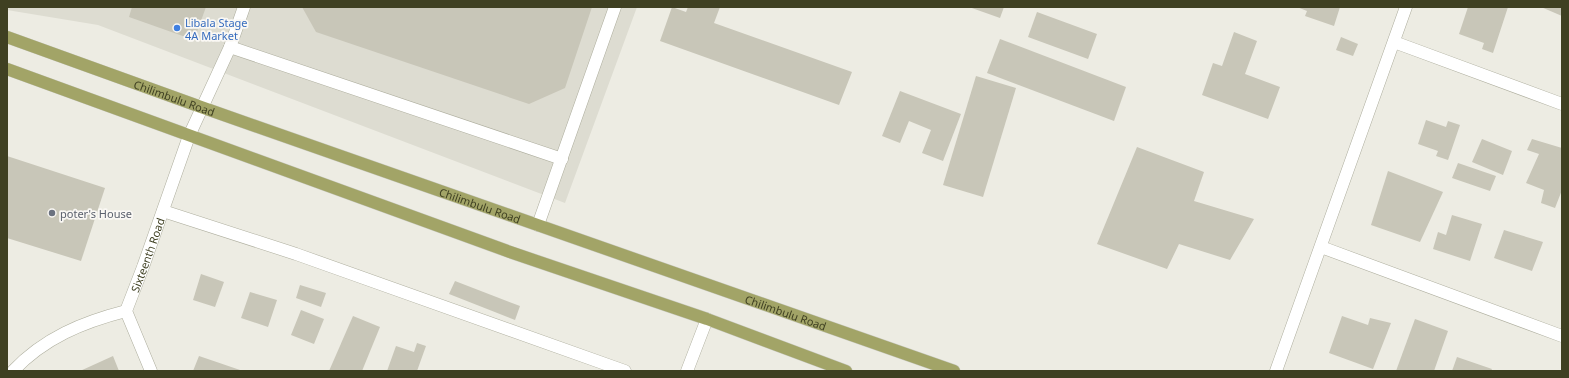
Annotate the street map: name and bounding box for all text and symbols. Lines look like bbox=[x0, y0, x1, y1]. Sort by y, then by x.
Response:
place label: Libala Stage 4A Market bbox=[185, 15, 248, 43]
marker: Libala Stage 4A Market bbox=[172, 23, 182, 33]
street label: Chilimbulu Road bbox=[132, 76, 217, 119]
street label: Chilimbulu Road bbox=[437, 184, 523, 226]
place label: poter's House bbox=[60, 206, 132, 221]
marker: poter's House bbox=[47, 208, 57, 218]
street label: Sixteenth Road bbox=[127, 216, 167, 294]
street label: Chilimbulu Road bbox=[743, 291, 829, 333]

